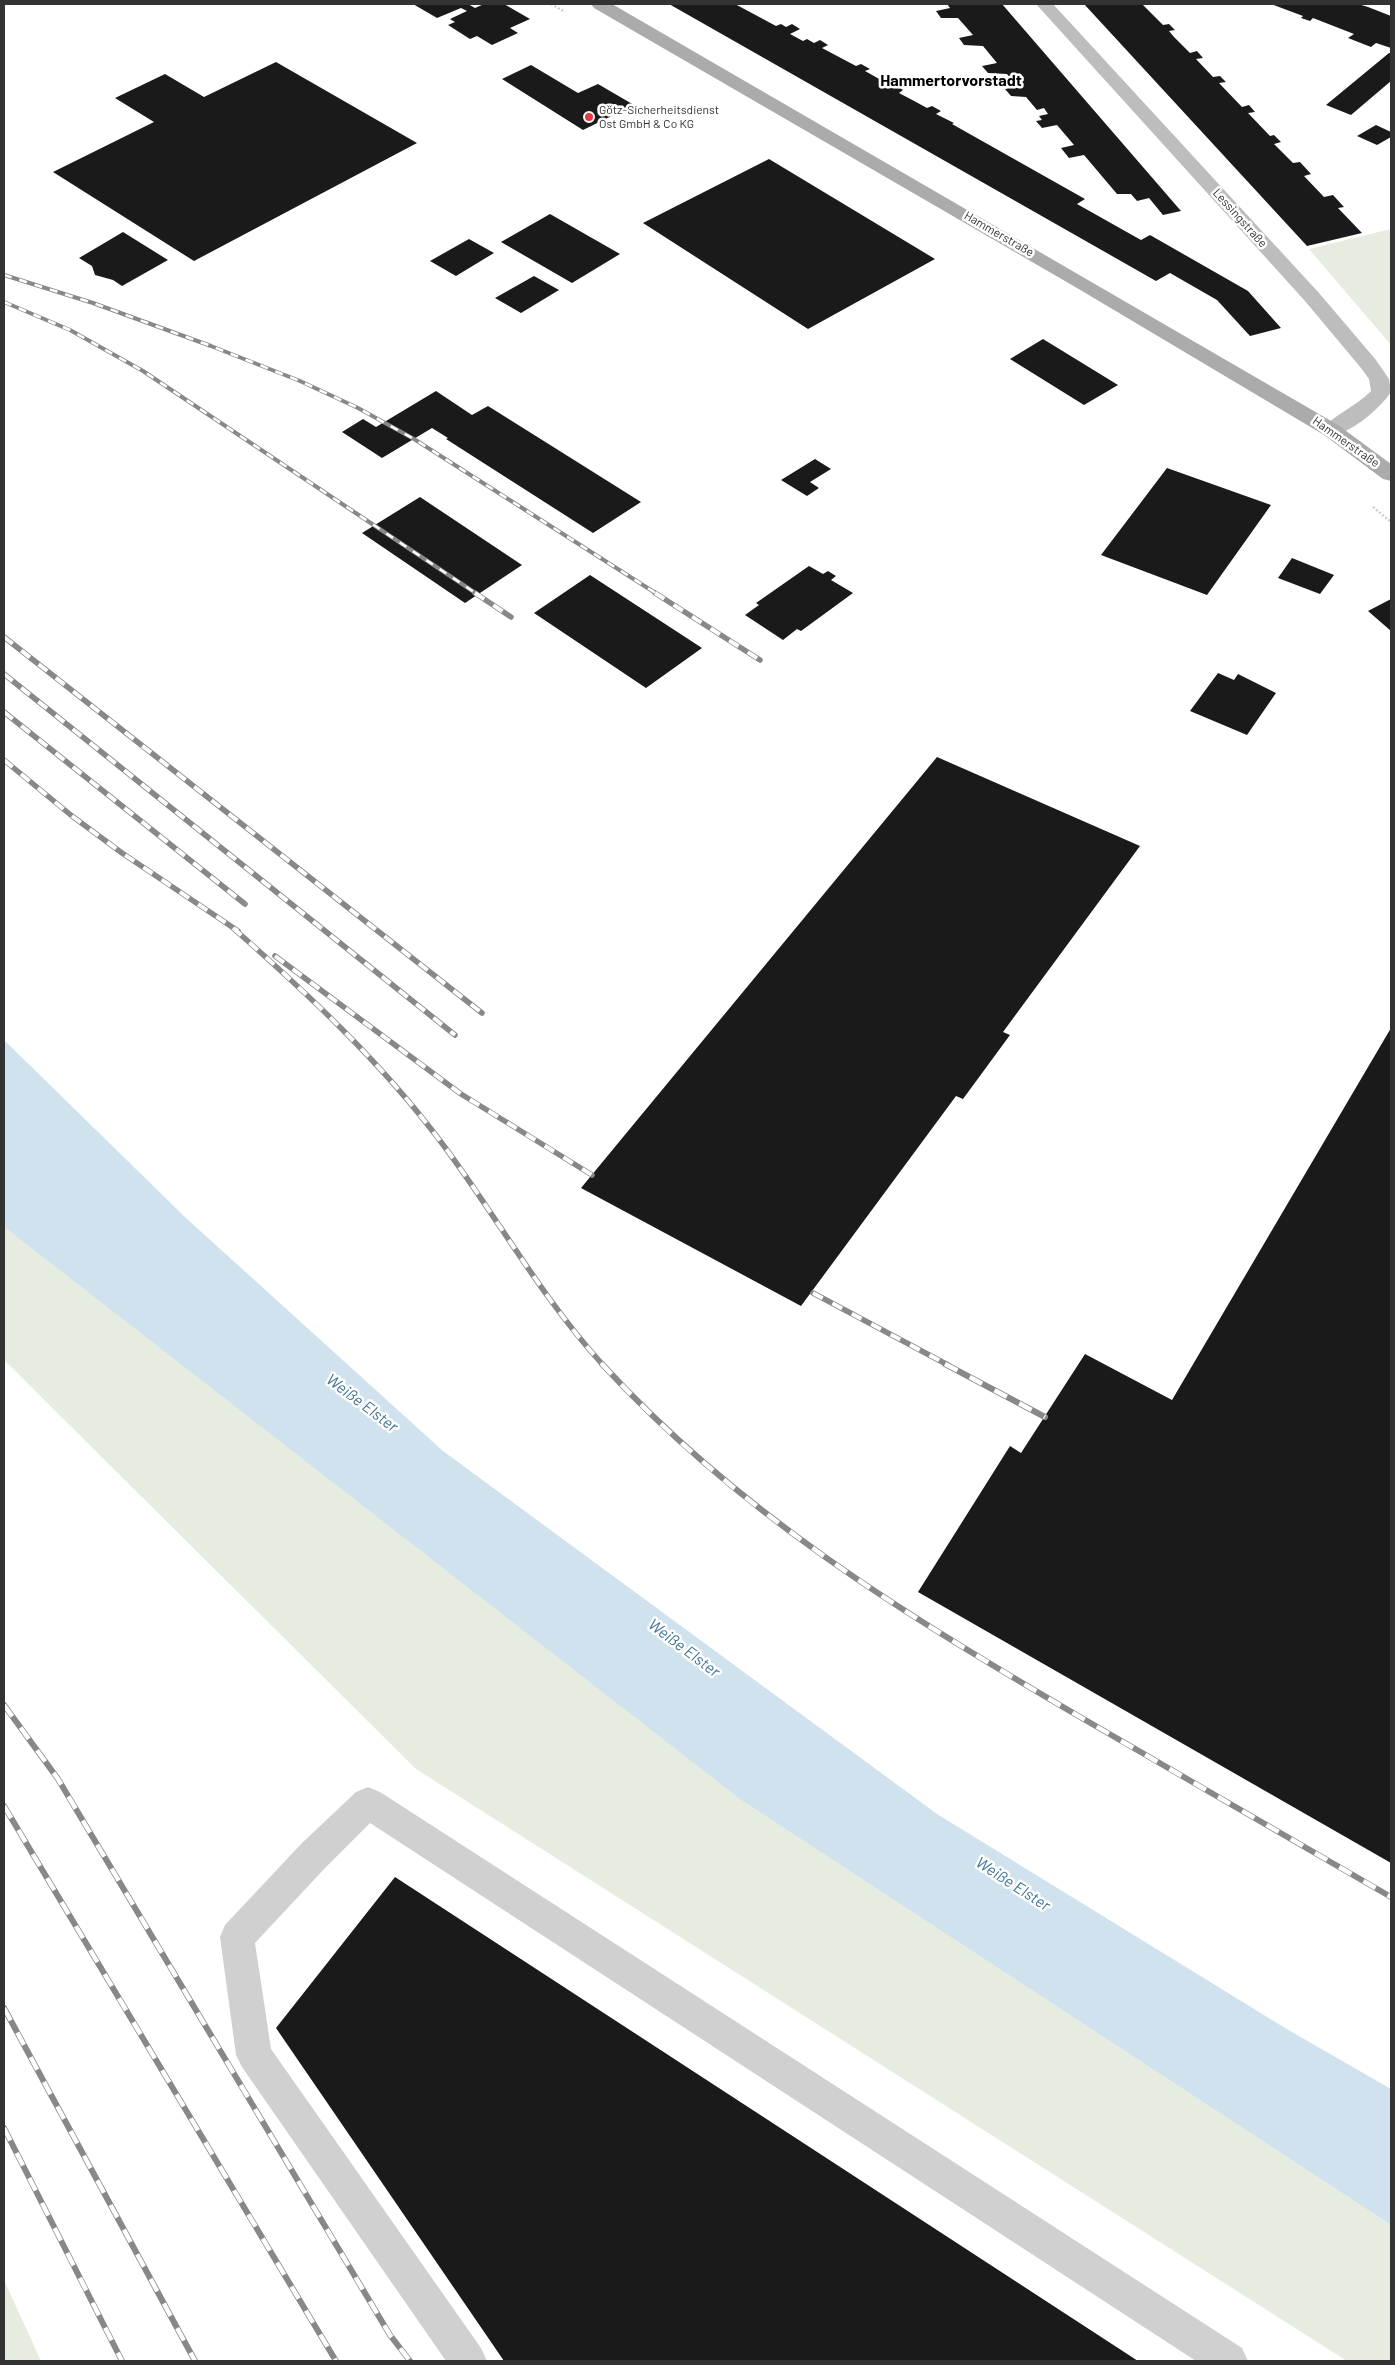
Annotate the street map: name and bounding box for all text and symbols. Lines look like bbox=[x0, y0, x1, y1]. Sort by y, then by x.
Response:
district label: Hammertorvorstadt bbox=[880, 71, 1022, 91]
place label: Götz-Sicherheitsdienst Ost GmbH & Co KG bbox=[599, 103, 719, 131]
marker: Götz-Sicherheitsdienst Ost GmbH & Co KG bbox=[583, 111, 595, 123]
street label: Lessingstraße bbox=[1210, 186, 1270, 250]
street label: Hammerstraße bbox=[962, 208, 1036, 260]
street label: Hammerstraße bbox=[1310, 414, 1382, 470]
water label: Weiße Elster bbox=[322, 1370, 402, 1436]
water label: Weiße Elster bbox=[644, 1615, 724, 1681]
water label: Weiße Elster bbox=[972, 1853, 1054, 1915]

